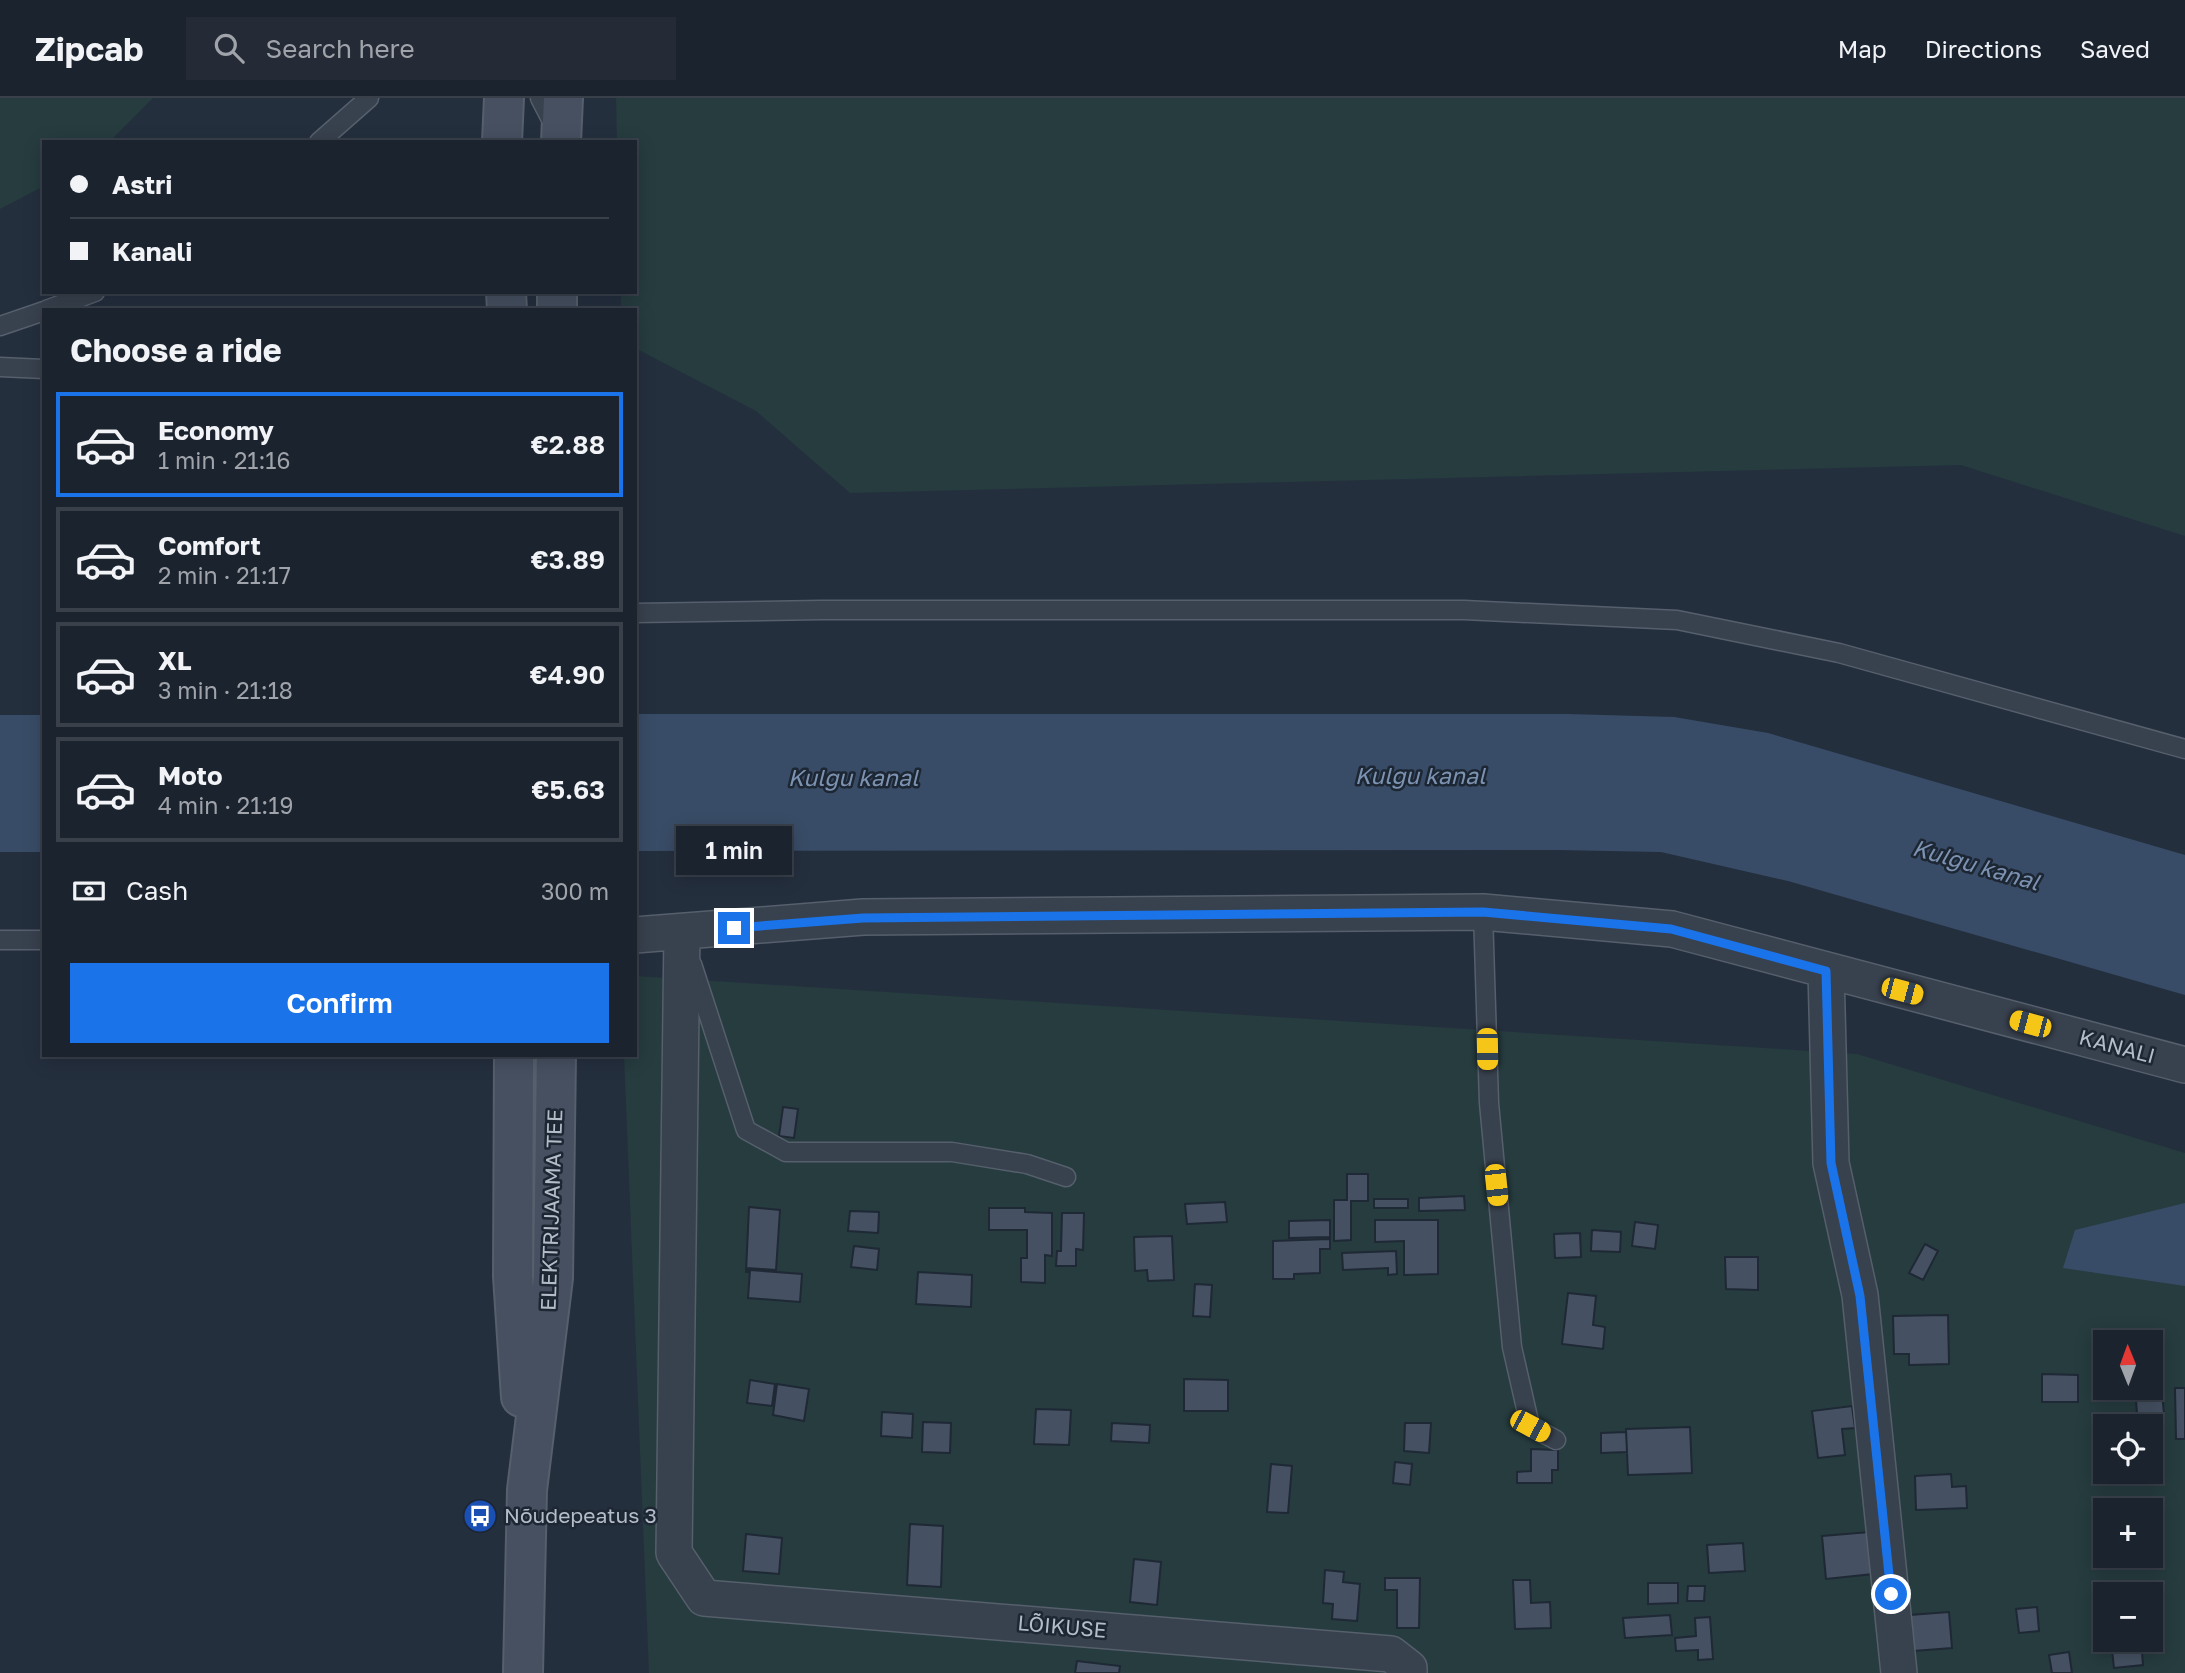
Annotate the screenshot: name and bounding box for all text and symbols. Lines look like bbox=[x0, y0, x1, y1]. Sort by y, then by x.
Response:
search box bbox=[186, 17, 676, 80]
text: Zipcab bbox=[35, 29, 144, 68]
icon: search bbox=[210, 29, 248, 67]
text: Search here bbox=[266, 33, 415, 64]
text: Map bbox=[1838, 34, 1887, 63]
text: Directions bbox=[1925, 34, 2042, 63]
text: Saved bbox=[2080, 34, 2150, 63]
text: Astri bbox=[112, 169, 172, 200]
text: Kanali bbox=[112, 236, 192, 267]
text: Choose a ride bbox=[70, 331, 282, 369]
icon: car bbox=[74, 413, 137, 476]
text: Economy bbox=[158, 415, 274, 446]
text: €2.88 bbox=[531, 429, 605, 460]
text: 1 min · 21:16 bbox=[158, 446, 290, 474]
icon: car bbox=[74, 528, 137, 591]
text: Comfort bbox=[158, 530, 261, 561]
text: €3.89 bbox=[531, 544, 605, 575]
text: 2 min · 21:17 bbox=[158, 561, 291, 589]
icon: car bbox=[74, 643, 137, 706]
text: XL bbox=[158, 645, 192, 676]
text: €4.90 bbox=[530, 659, 605, 690]
text: 3 min · 21:18 bbox=[158, 676, 293, 704]
icon: car bbox=[74, 758, 137, 821]
text: Moto bbox=[158, 760, 223, 791]
water label: Kulgu kanal bbox=[1355, 761, 1487, 789]
water label: Kulgu kanal bbox=[788, 763, 920, 791]
text: €5.63 bbox=[532, 774, 605, 805]
text: 4 min · 21:19 bbox=[158, 791, 293, 819]
callout: 1 min bbox=[676, 826, 792, 876]
water label: Kulgu kanal bbox=[1910, 833, 2044, 896]
text: 1 min bbox=[705, 836, 763, 864]
icon: cash bbox=[70, 872, 108, 910]
text: Cash bbox=[126, 875, 188, 906]
text: 300 m bbox=[541, 877, 609, 905]
route end bbox=[718, 912, 750, 944]
button: Confirm bbox=[70, 963, 609, 1043]
car bbox=[1879, 975, 1926, 1007]
car bbox=[2007, 1008, 2054, 1040]
street label: KANALI bbox=[2076, 1023, 2158, 1069]
car bbox=[1477, 1028, 1498, 1070]
street label: ELEKTRIJAAMA TEE bbox=[534, 1109, 568, 1311]
car bbox=[1484, 1163, 1509, 1207]
north arrow bbox=[2093, 1330, 2163, 1400]
map controls bbox=[2093, 1330, 2163, 1652]
car bbox=[1507, 1407, 1554, 1445]
button: locate bbox=[2093, 1414, 2163, 1484]
bus stop icon: Nõudepeatus 3 bbox=[461, 1497, 499, 1535]
button: + bbox=[2093, 1498, 2163, 1568]
place label: Nõudepeatus 3 bbox=[504, 1502, 657, 1528]
route start bbox=[1875, 1578, 1907, 1610]
button: − bbox=[2093, 1582, 2163, 1652]
street label: LÕIKUSE bbox=[1016, 1609, 1108, 1643]

